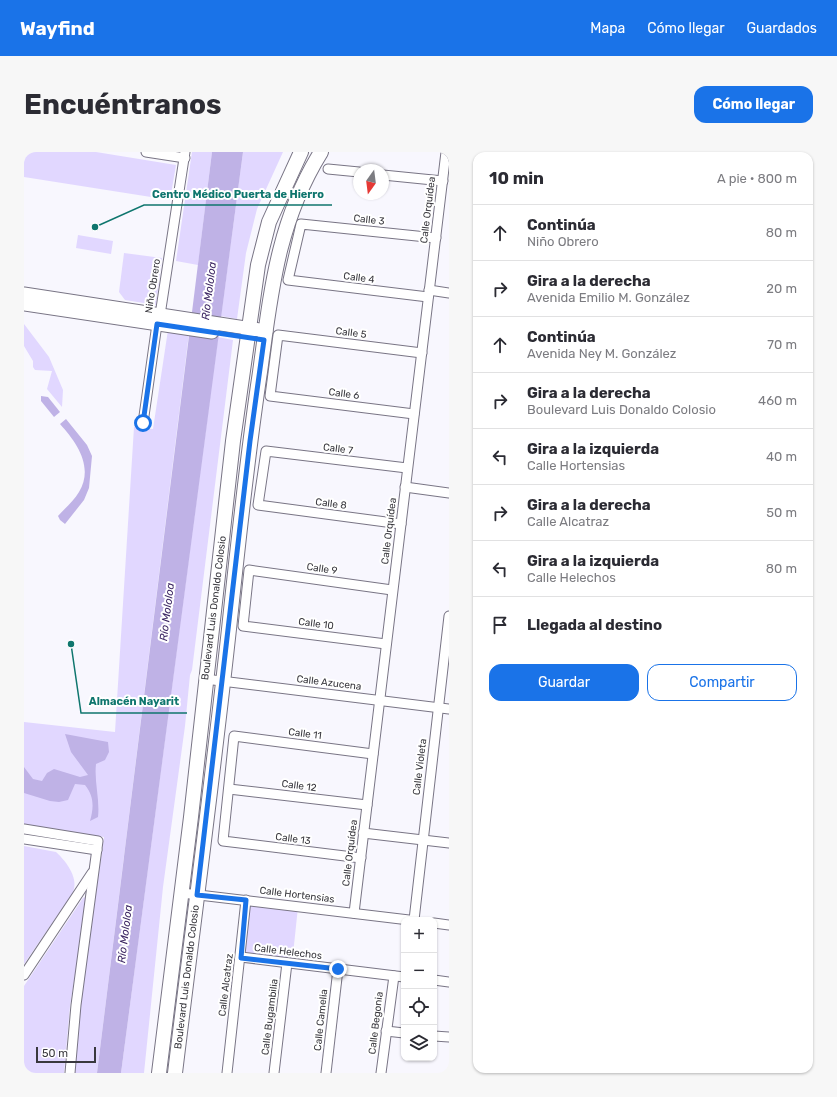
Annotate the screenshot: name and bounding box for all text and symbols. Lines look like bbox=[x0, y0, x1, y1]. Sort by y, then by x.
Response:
text: Wayfind bbox=[20, 17, 95, 40]
text: Mapa bbox=[590, 20, 625, 37]
text: Cómo llegar bbox=[647, 20, 725, 37]
text: Guardados bbox=[747, 20, 817, 37]
button: Cómo llegar bbox=[694, 86, 813, 123]
text: Encuéntranos bbox=[24, 88, 222, 121]
north arrow bbox=[353, 164, 389, 200]
text: 10 min bbox=[489, 168, 544, 188]
text: A pie · 800 m bbox=[717, 171, 797, 186]
street label: Calle Orquídea bbox=[418, 176, 438, 244]
callout: Centro Médico Puerta de Hierro bbox=[144, 182, 332, 205]
text: Centro Médico Puerta de Hierro bbox=[152, 188, 324, 201]
street label: Calle 3 bbox=[353, 212, 385, 228]
text: Continúa bbox=[527, 216, 596, 234]
icon: ahead bbox=[489, 222, 511, 244]
text: 80 m bbox=[766, 225, 797, 240]
text: Niño Obrero bbox=[527, 234, 599, 249]
street label: Niño Obrero bbox=[143, 258, 163, 314]
water label: Río Mololoa bbox=[199, 261, 219, 321]
street label: Calle 4 bbox=[343, 270, 375, 286]
text: Gira a la derecha bbox=[527, 272, 651, 290]
icon: right bbox=[489, 278, 511, 300]
text: 20 m bbox=[766, 281, 797, 296]
text: Avenida Emilio M. González bbox=[527, 290, 690, 305]
street label: Calle 5 bbox=[335, 325, 367, 341]
text: Continúa bbox=[527, 328, 596, 346]
icon: ahead bbox=[489, 334, 511, 356]
text: 70 m bbox=[767, 337, 797, 352]
text: Avenida Ney M. González bbox=[527, 346, 676, 361]
text: Gira a la derecha bbox=[527, 384, 651, 402]
street label: Calle 6 bbox=[328, 386, 360, 402]
icon: right bbox=[489, 390, 511, 412]
text: 460 m bbox=[758, 393, 797, 408]
text: Boulevard Luis Donaldo Colosio bbox=[527, 402, 716, 417]
route start bbox=[134, 414, 152, 432]
text: Gira a la izquierda bbox=[527, 440, 659, 458]
street label: Calle 7 bbox=[322, 441, 354, 457]
icon: left bbox=[489, 446, 511, 468]
text: 40 m bbox=[766, 449, 797, 464]
text: Calle Hortensias bbox=[527, 458, 625, 473]
street label: Calle 8 bbox=[315, 496, 347, 512]
text: Gira a la derecha bbox=[527, 496, 651, 514]
street label: Calle Orquídea bbox=[379, 497, 399, 565]
icon: right bbox=[489, 502, 511, 524]
text: 50 m bbox=[766, 505, 797, 520]
text: Calle Alcatraz bbox=[527, 514, 609, 529]
street label: Boulevard Luis Donaldo Colosio bbox=[199, 535, 229, 681]
text: Gira a la izquierda bbox=[527, 552, 659, 570]
icon: left bbox=[489, 558, 511, 580]
street label: Calle 9 bbox=[306, 561, 338, 577]
text: 80 m bbox=[766, 561, 797, 576]
text: Calle Helechos bbox=[527, 570, 616, 585]
water label: Río Mololoa bbox=[157, 582, 177, 642]
icon: arrive bbox=[489, 614, 511, 636]
street label: Calle 10 bbox=[298, 616, 334, 632]
text: Llegada al destino bbox=[527, 616, 662, 634]
button: Guardar bbox=[489, 664, 639, 701]
button: Compartir bbox=[647, 664, 797, 701]
street label: Calle Azucena bbox=[296, 673, 362, 693]
callout: Almacén Nayarit bbox=[81, 690, 187, 713]
text: Almacén Nayarit bbox=[89, 695, 179, 708]
street label: Calle 11 bbox=[288, 726, 322, 742]
street label: Calle Violeta bbox=[411, 738, 429, 796]
street label: Calle 12 bbox=[281, 778, 317, 794]
street label: Calle Orquídea bbox=[340, 819, 360, 887]
street label: Calle 13 bbox=[275, 831, 311, 847]
street label: Calle Hortensias bbox=[259, 884, 335, 906]
water label: Río Mololoa bbox=[115, 904, 135, 964]
street label: Boulevard Luis Donaldo Colosio bbox=[172, 904, 202, 1050]
map controls bbox=[401, 917, 437, 1061]
button: + bbox=[401, 917, 437, 953]
street label: Calle Helechos bbox=[253, 942, 323, 962]
street label: Calle Alcatraz bbox=[216, 953, 236, 1017]
button: − bbox=[401, 953, 437, 989]
route end bbox=[329, 960, 347, 978]
street label: Calle Bugambilia bbox=[259, 978, 281, 1056]
street label: Calle Camelia bbox=[312, 988, 330, 1052]
button: locate bbox=[401, 989, 437, 1025]
street label: Calle Begonia bbox=[366, 991, 386, 1055]
button: layers bbox=[401, 1025, 437, 1061]
scale bar bbox=[36, 1045, 96, 1064]
text: 50 m bbox=[42, 1047, 68, 1060]

